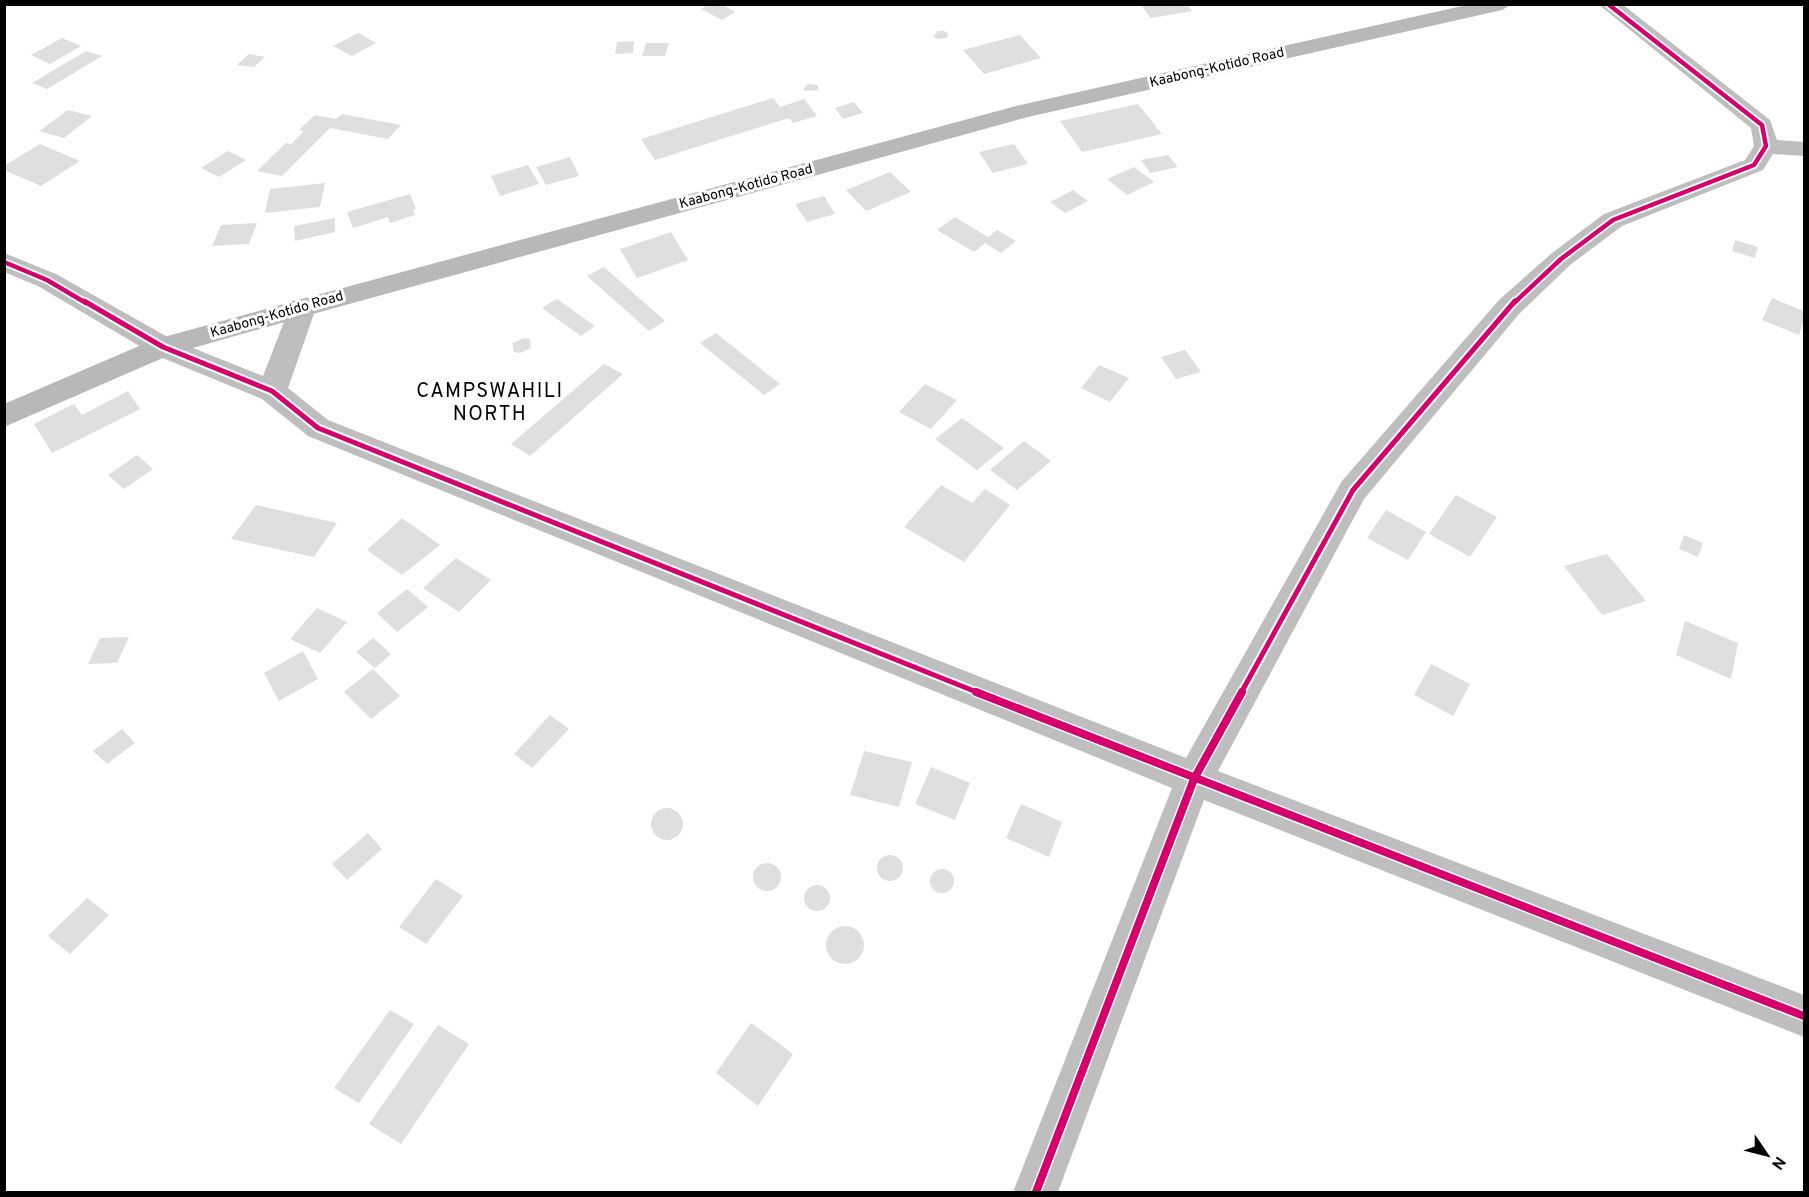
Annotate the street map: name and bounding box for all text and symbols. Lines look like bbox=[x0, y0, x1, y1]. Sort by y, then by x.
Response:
street label: Kaabong-Kotido Road bbox=[1148, 44, 1286, 92]
street label: Kaabong-Kotido Road bbox=[677, 161, 815, 213]
street label: Kaabong-Kotido Road bbox=[209, 288, 345, 342]
district label: CAMPSWAHILI NORTH bbox=[416, 379, 564, 428]
north arrow bbox=[1737, 1125, 1797, 1185]
text: N bbox=[1766, 1152, 1789, 1173]

